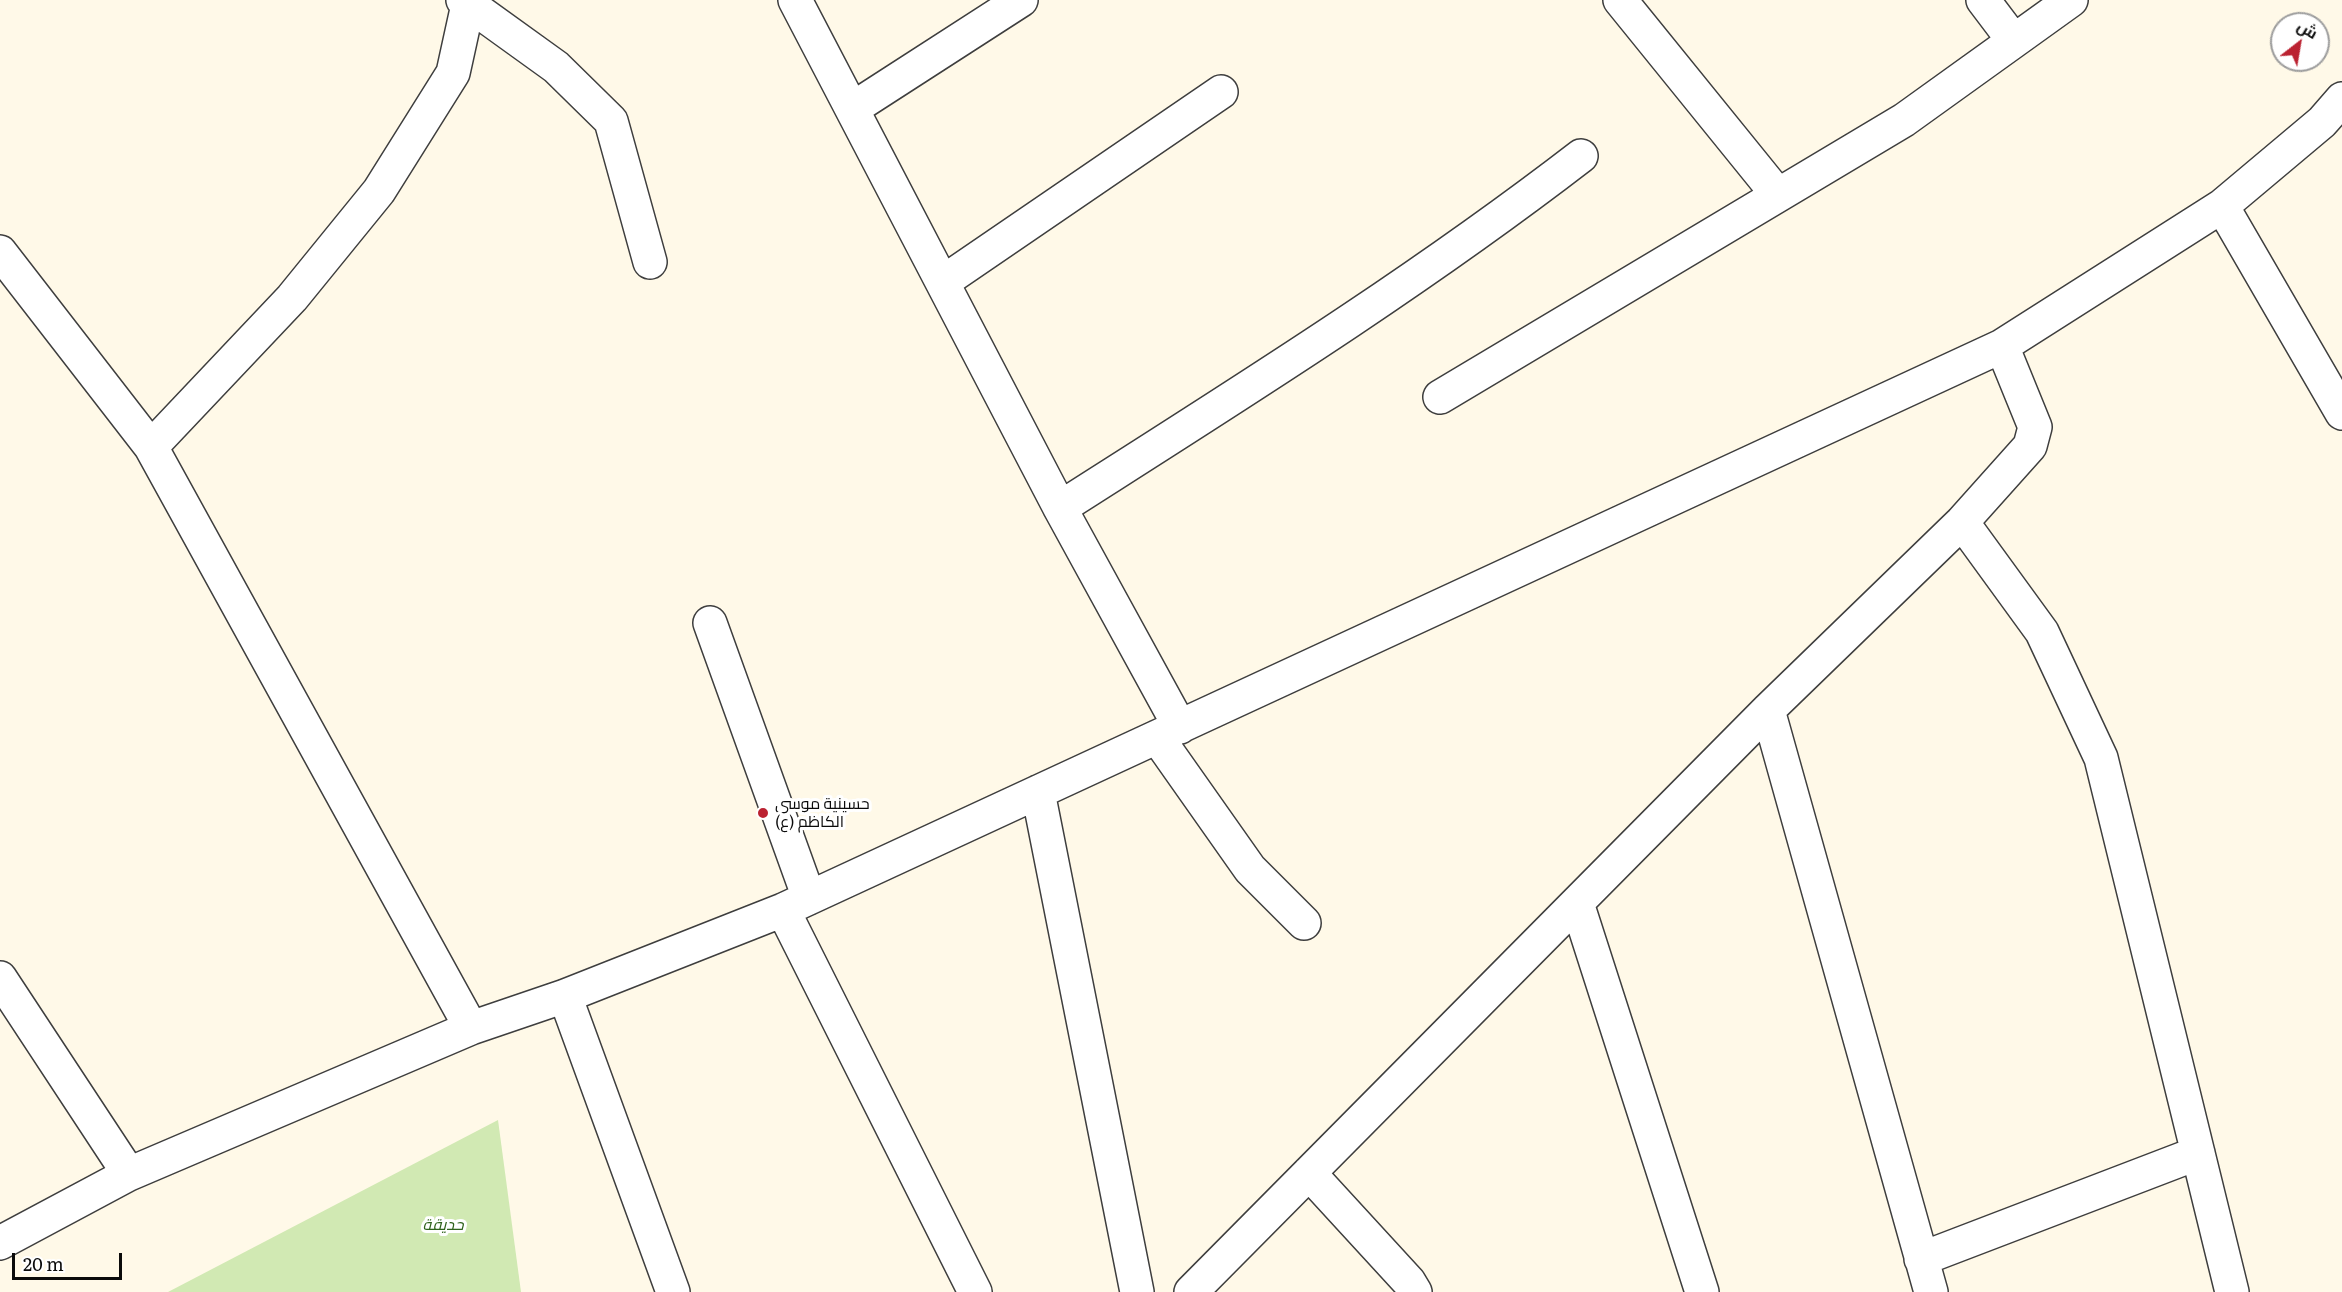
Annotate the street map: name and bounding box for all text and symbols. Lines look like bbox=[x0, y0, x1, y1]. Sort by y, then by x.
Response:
north arrow bbox=[2270, 12, 2330, 72]
text: ش bbox=[2293, 13, 2323, 44]
place label: حسينية موسى الكاظم (ع) bbox=[775, 794, 870, 832]
marker: حسينية موسى الكاظم (ع) bbox=[756, 806, 770, 820]
park label: حديقة bbox=[422, 1215, 464, 1235]
scale bar bbox=[15, 1241, 124, 1279]
text: 20 m bbox=[23, 1250, 64, 1277]

